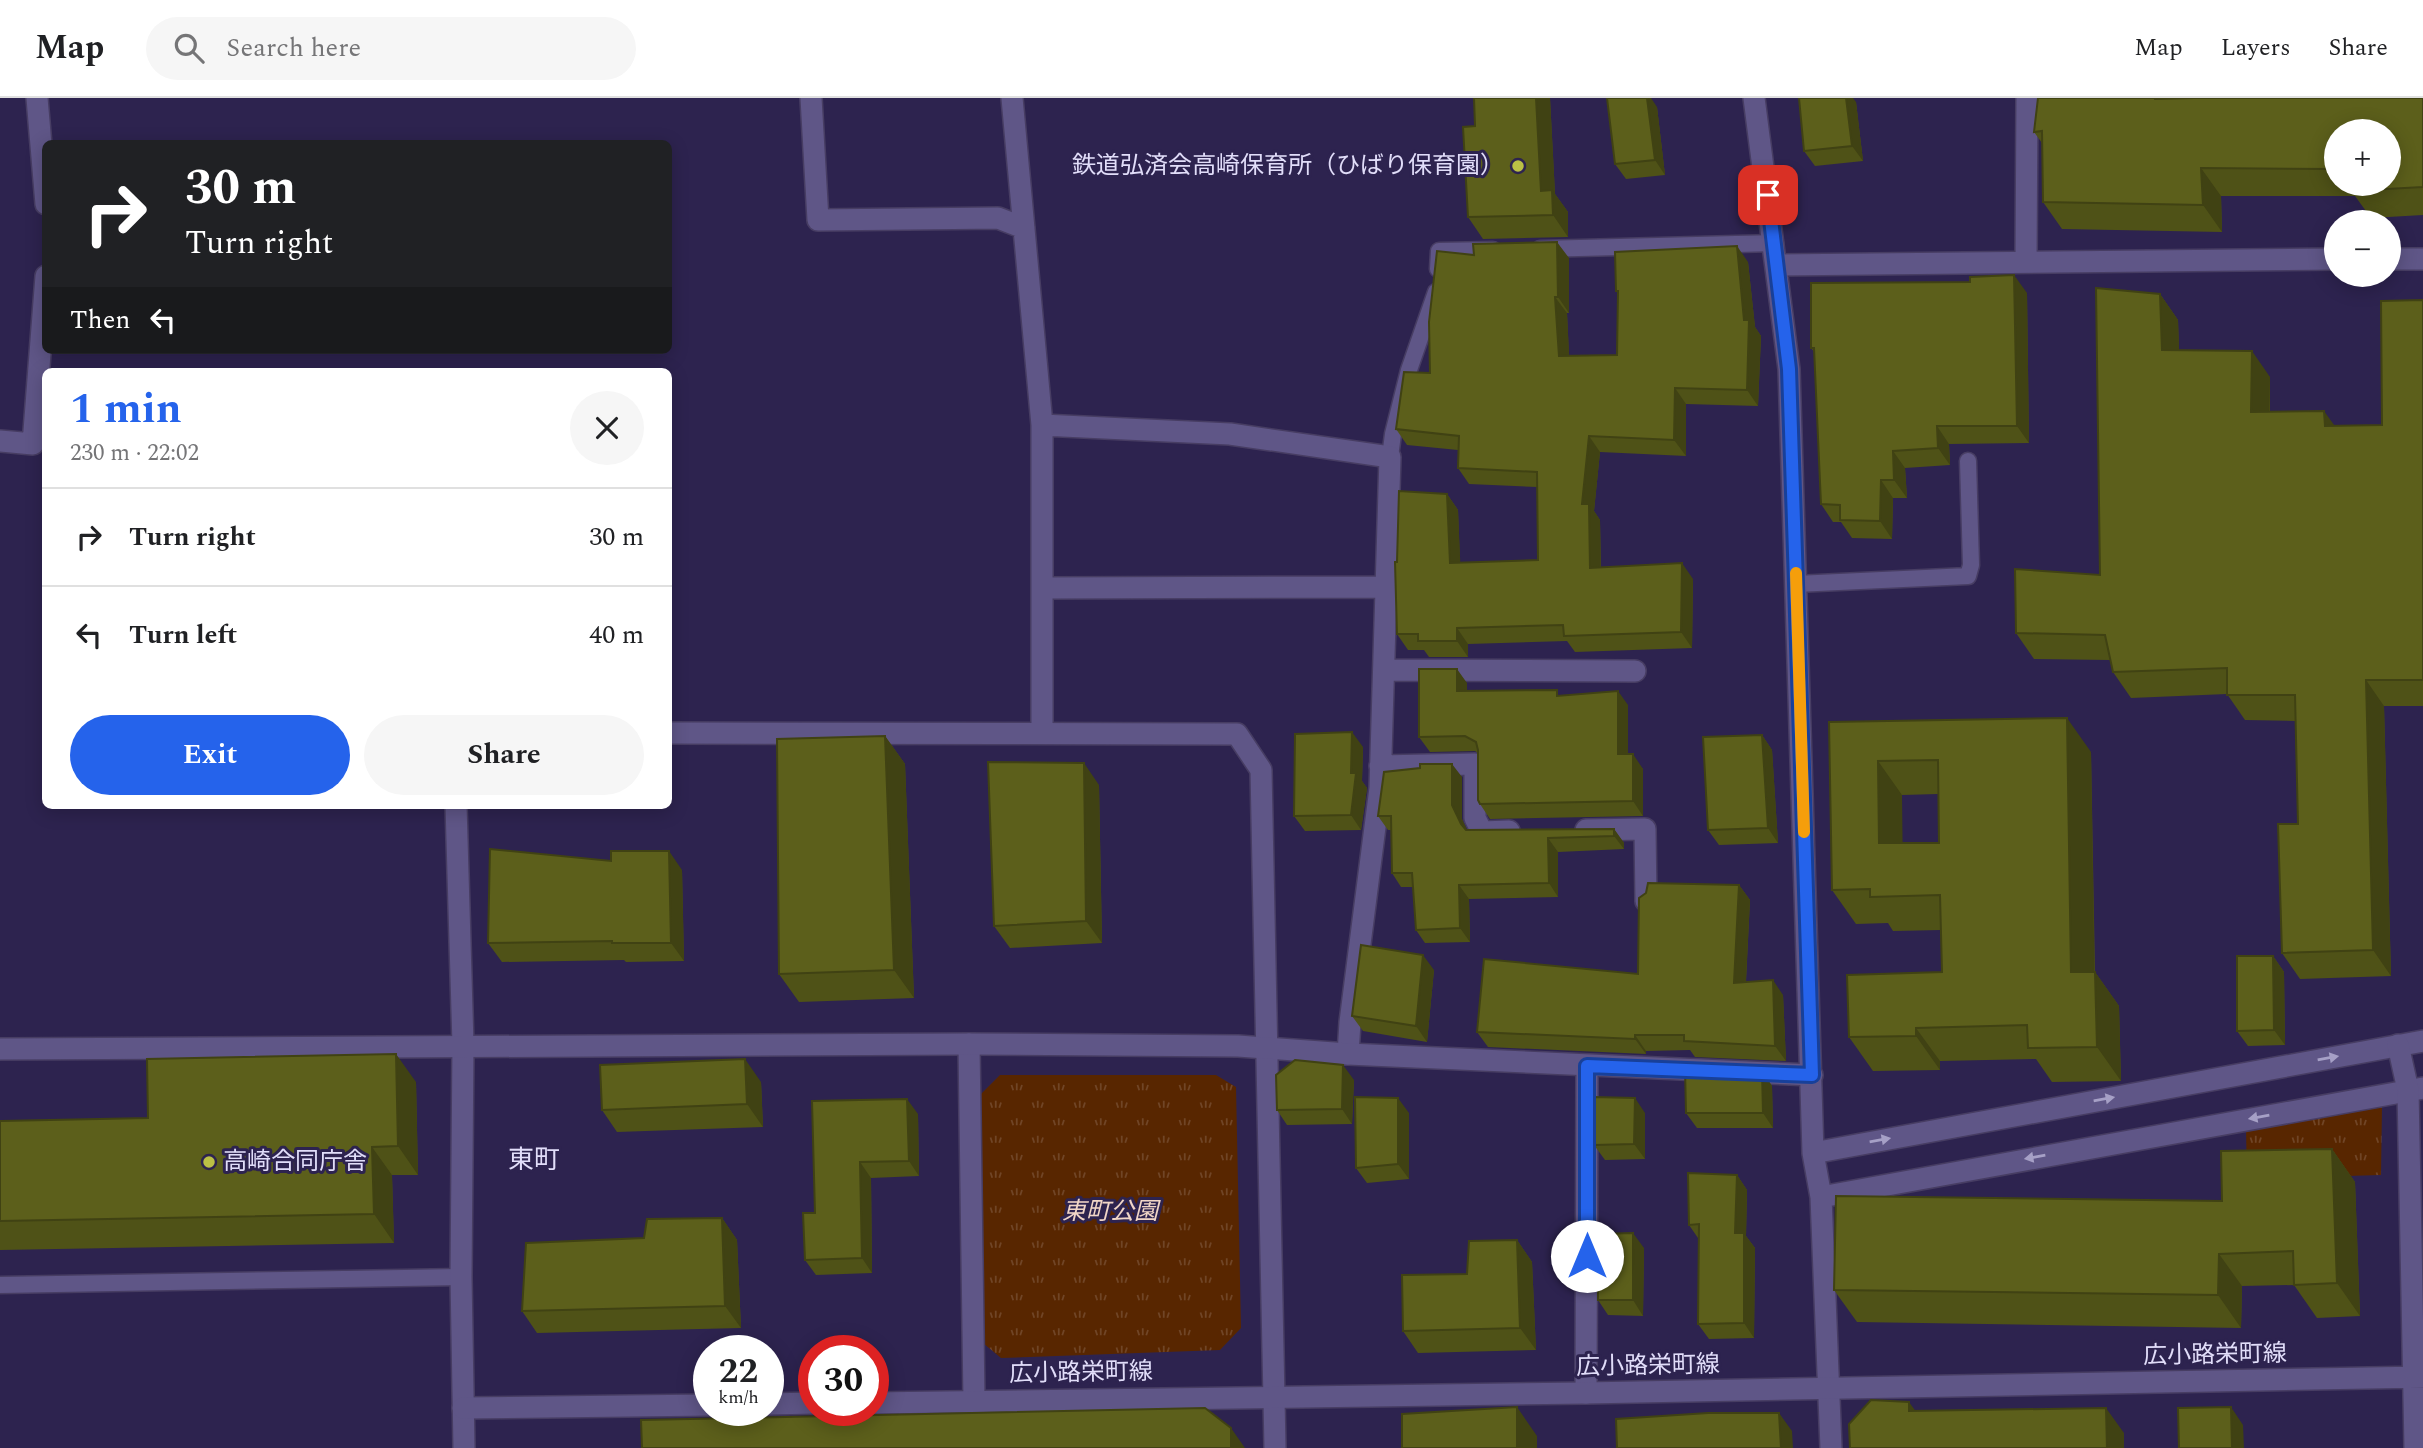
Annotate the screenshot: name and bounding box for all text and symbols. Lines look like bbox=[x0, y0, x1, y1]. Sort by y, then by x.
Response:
search box bbox=[146, 17, 636, 80]
text: Map bbox=[35, 23, 104, 73]
text: Search here bbox=[226, 28, 361, 68]
icon: search bbox=[170, 29, 208, 67]
text: Map bbox=[2134, 30, 2183, 66]
text: Layers bbox=[2221, 30, 2291, 66]
text: Share bbox=[2329, 30, 2388, 66]
map controls bbox=[2324, 119, 2401, 287]
button: + bbox=[2324, 119, 2401, 196]
place label: 鉄道弘済会高崎保育所（ひばり保育園） bbox=[1072, 148, 1504, 184]
text: 30 m bbox=[185, 151, 296, 226]
marker: 鉄道弘済会高崎保育所（ひばり保育園） bbox=[1510, 158, 1526, 174]
pin bbox=[1738, 165, 1798, 225]
icon: right bbox=[70, 168, 161, 259]
icon: arrive bbox=[1749, 176, 1787, 214]
button: − bbox=[2324, 210, 2401, 287]
text: Turn right bbox=[185, 219, 333, 268]
text: Then bbox=[70, 300, 130, 340]
icon: left bbox=[144, 301, 182, 339]
text: 1 min bbox=[70, 378, 182, 441]
button: close bbox=[570, 391, 644, 465]
text: 230 m · 22:02 bbox=[70, 436, 199, 471]
text: Turn right bbox=[129, 517, 256, 557]
text: 30 m bbox=[589, 517, 644, 557]
icon: right bbox=[70, 518, 108, 556]
text: Turn left bbox=[129, 615, 237, 655]
text: 40 m bbox=[589, 615, 644, 655]
icon: left bbox=[70, 616, 108, 654]
button: Exit bbox=[70, 715, 350, 795]
button: Share bbox=[364, 715, 644, 795]
one-way arrow bbox=[2317, 1052, 2339, 1063]
one-way arrow bbox=[2093, 1093, 2115, 1104]
one-way arrow bbox=[2248, 1112, 2270, 1123]
one-way arrow bbox=[1869, 1135, 1891, 1146]
district label: 東町 bbox=[508, 1140, 560, 1180]
place label: 高崎合同庁舎 bbox=[223, 1144, 367, 1180]
one-way arrow bbox=[2024, 1152, 2046, 1163]
marker: 高崎合同庁舎 bbox=[201, 1154, 217, 1170]
park label: 東町公園 bbox=[1062, 1194, 1161, 1230]
position arrow bbox=[1550, 1219, 1624, 1293]
speed limit sign: 30 bbox=[798, 1335, 889, 1426]
street label: 広小路栄町線 bbox=[2143, 1336, 2287, 1374]
text: 22 bbox=[719, 1345, 758, 1398]
street label: 広小路栄町線 bbox=[1576, 1347, 1720, 1385]
street label: 広小路栄町線 bbox=[1009, 1354, 1153, 1392]
text: km/h bbox=[718, 1384, 759, 1411]

